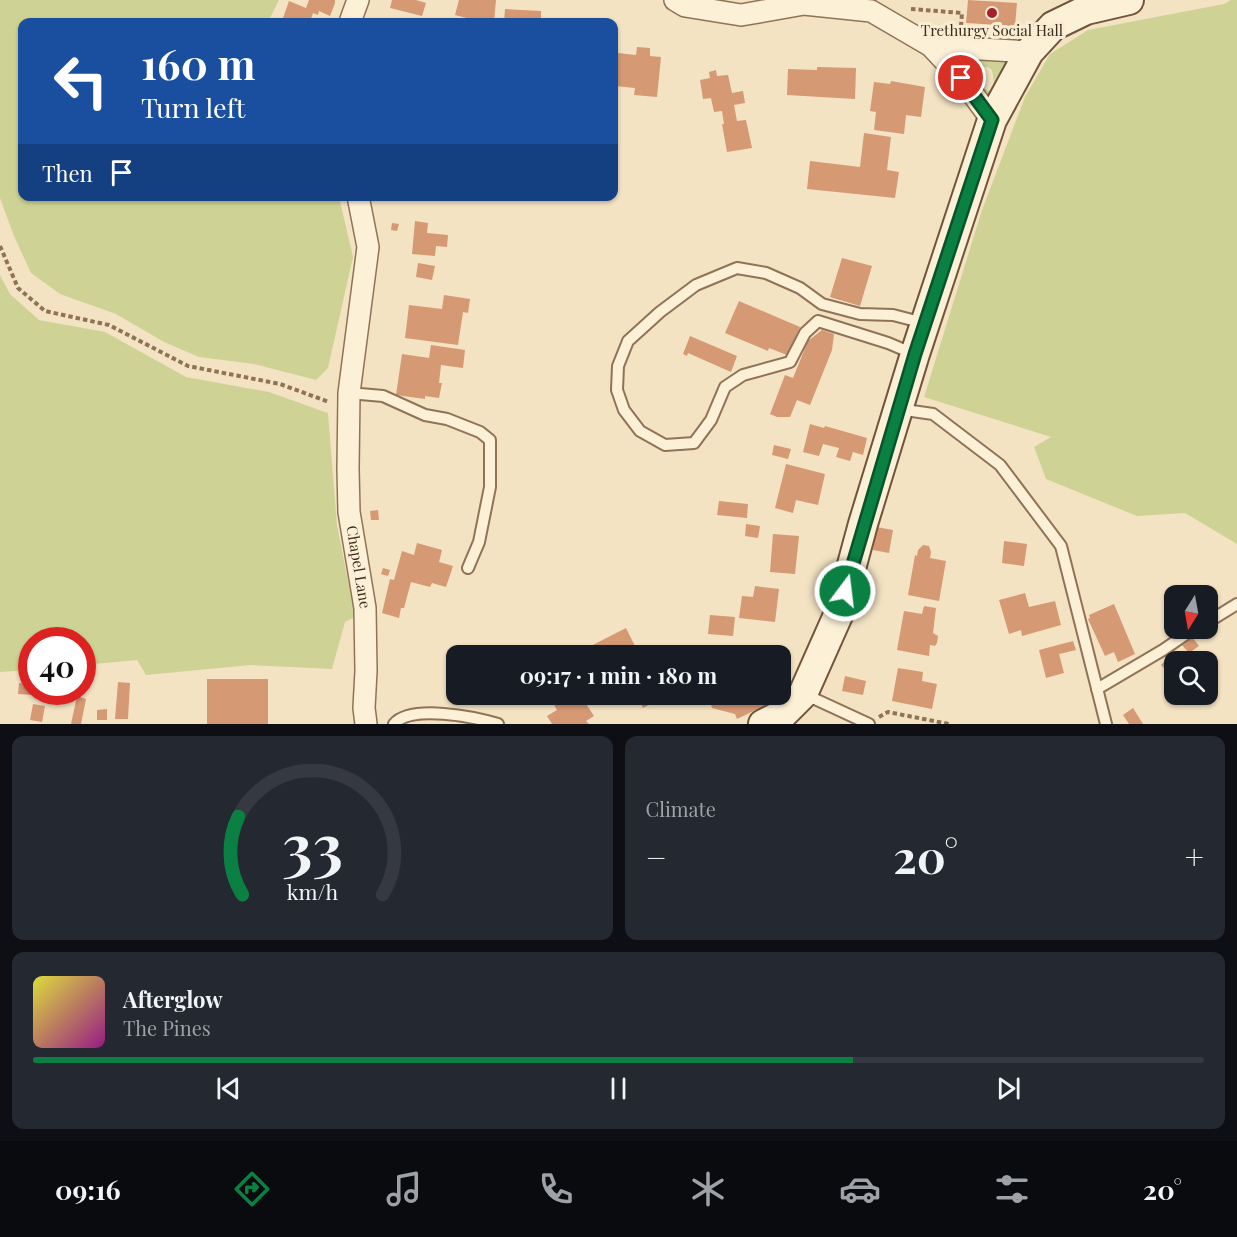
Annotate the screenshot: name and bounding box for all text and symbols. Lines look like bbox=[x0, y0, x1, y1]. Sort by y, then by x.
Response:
marker: Trethurgy Social Hall bbox=[985, 6, 999, 20]
place label: Trethurgy Social Hall bbox=[921, 20, 1063, 40]
text: 160 m bbox=[141, 35, 256, 91]
icon: left bbox=[42, 42, 120, 120]
pin bbox=[935, 52, 986, 103]
icon: arrive bbox=[944, 61, 977, 94]
text: Turn left bbox=[141, 89, 245, 125]
icon: arrive bbox=[105, 156, 138, 189]
text: Then bbox=[42, 158, 93, 188]
street label: Chapel Lane bbox=[342, 524, 376, 610]
position arrow bbox=[813, 559, 877, 623]
north arrow bbox=[1164, 585, 1218, 639]
map controls bbox=[1164, 585, 1218, 705]
speed limit sign: 40 bbox=[18, 627, 96, 705]
button: search bbox=[1164, 651, 1218, 705]
text: 09:17 · 1 min · 180 m bbox=[520, 660, 717, 690]
text: Climate bbox=[646, 795, 716, 822]
text: 33 bbox=[282, 801, 343, 885]
text: 20° bbox=[893, 825, 958, 885]
text: − bbox=[646, 834, 667, 878]
text: + bbox=[1185, 834, 1204, 878]
text: km/h bbox=[287, 877, 338, 905]
text: Afterglow bbox=[123, 984, 223, 1014]
text: The Pines bbox=[123, 1014, 211, 1041]
icon: previous bbox=[212, 1072, 245, 1105]
icon: pause bbox=[602, 1072, 635, 1105]
icon: next bbox=[992, 1072, 1025, 1105]
icon: directions bbox=[231, 1168, 273, 1210]
icon: music bbox=[383, 1168, 425, 1210]
icon: phone bbox=[535, 1168, 577, 1210]
icon: climate bbox=[687, 1168, 729, 1210]
icon: car bbox=[839, 1168, 881, 1210]
icon: filters bbox=[991, 1168, 1033, 1210]
text: 09:16 bbox=[55, 1171, 121, 1207]
text: 20° bbox=[1143, 1171, 1182, 1207]

